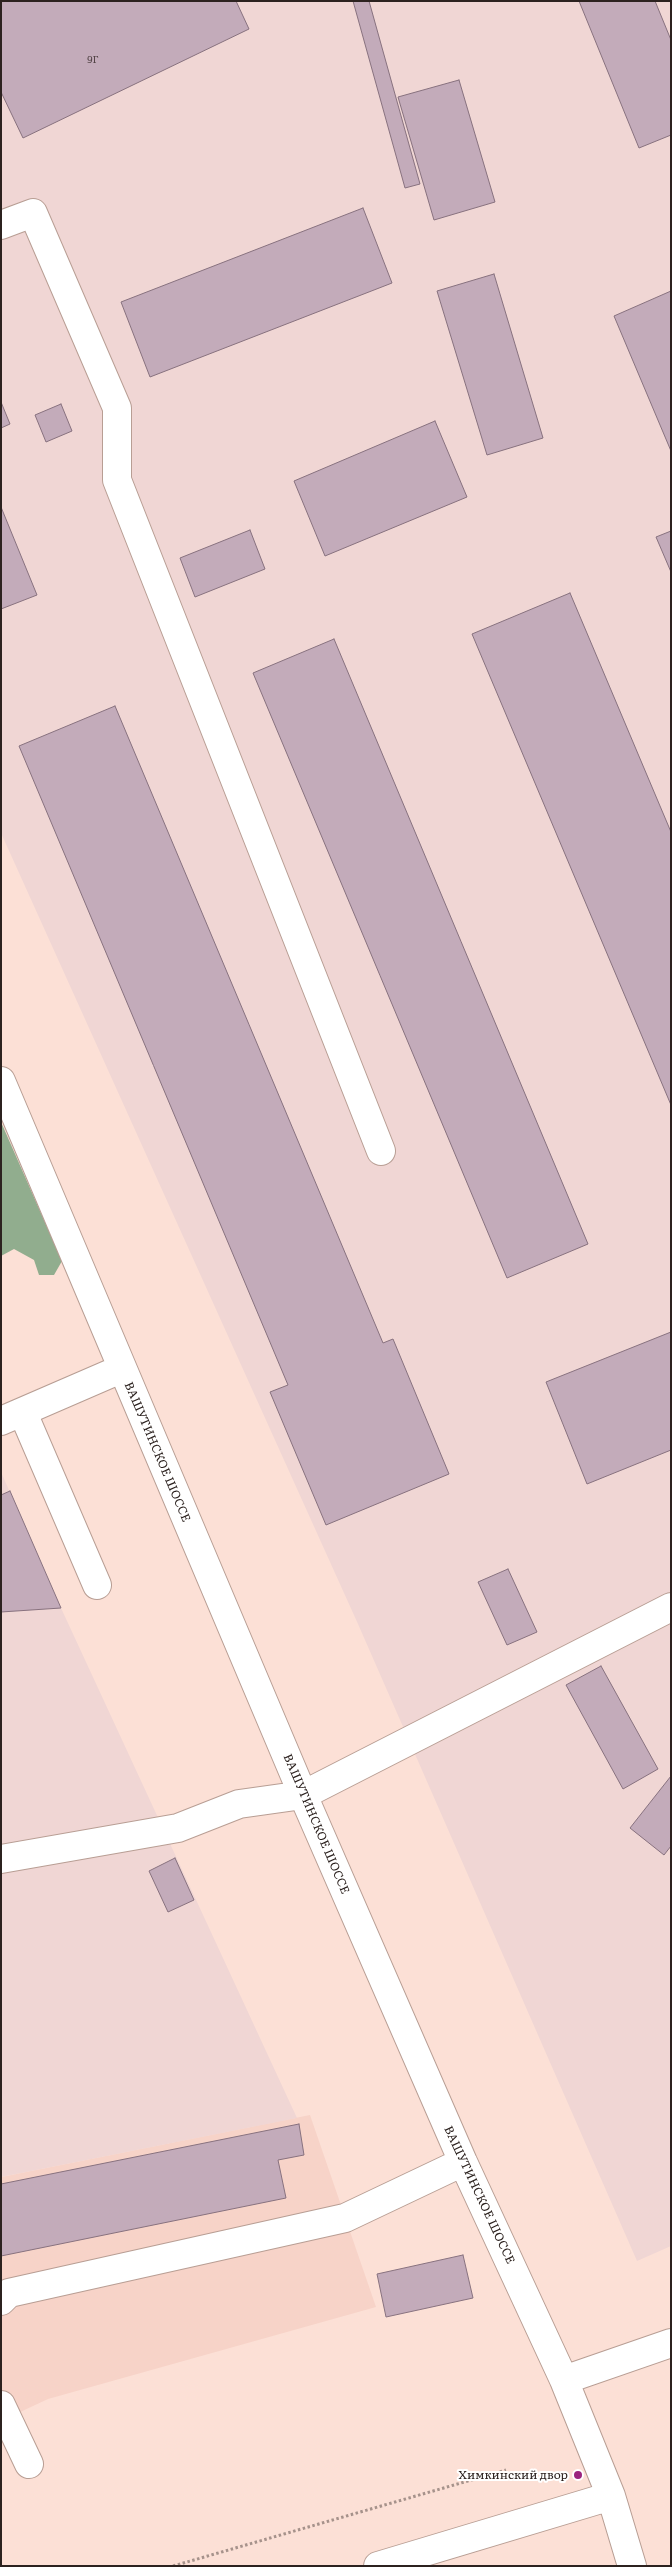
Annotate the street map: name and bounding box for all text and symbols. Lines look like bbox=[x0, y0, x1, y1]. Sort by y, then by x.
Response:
house number: 9Г bbox=[87, 54, 99, 66]
street label: ВАШУТИНСКОЕ ШОССЕ bbox=[121, 1380, 193, 1524]
street label: ВАШУТИНСКОЕ ШОССЕ bbox=[280, 1752, 352, 1896]
street label: ВАШУТИНСКОЕ ШОССЕ bbox=[441, 2124, 517, 2266]
place label: Химкинский двор bbox=[459, 2468, 568, 2482]
marker: Химкинский двор bbox=[572, 2469, 584, 2481]

